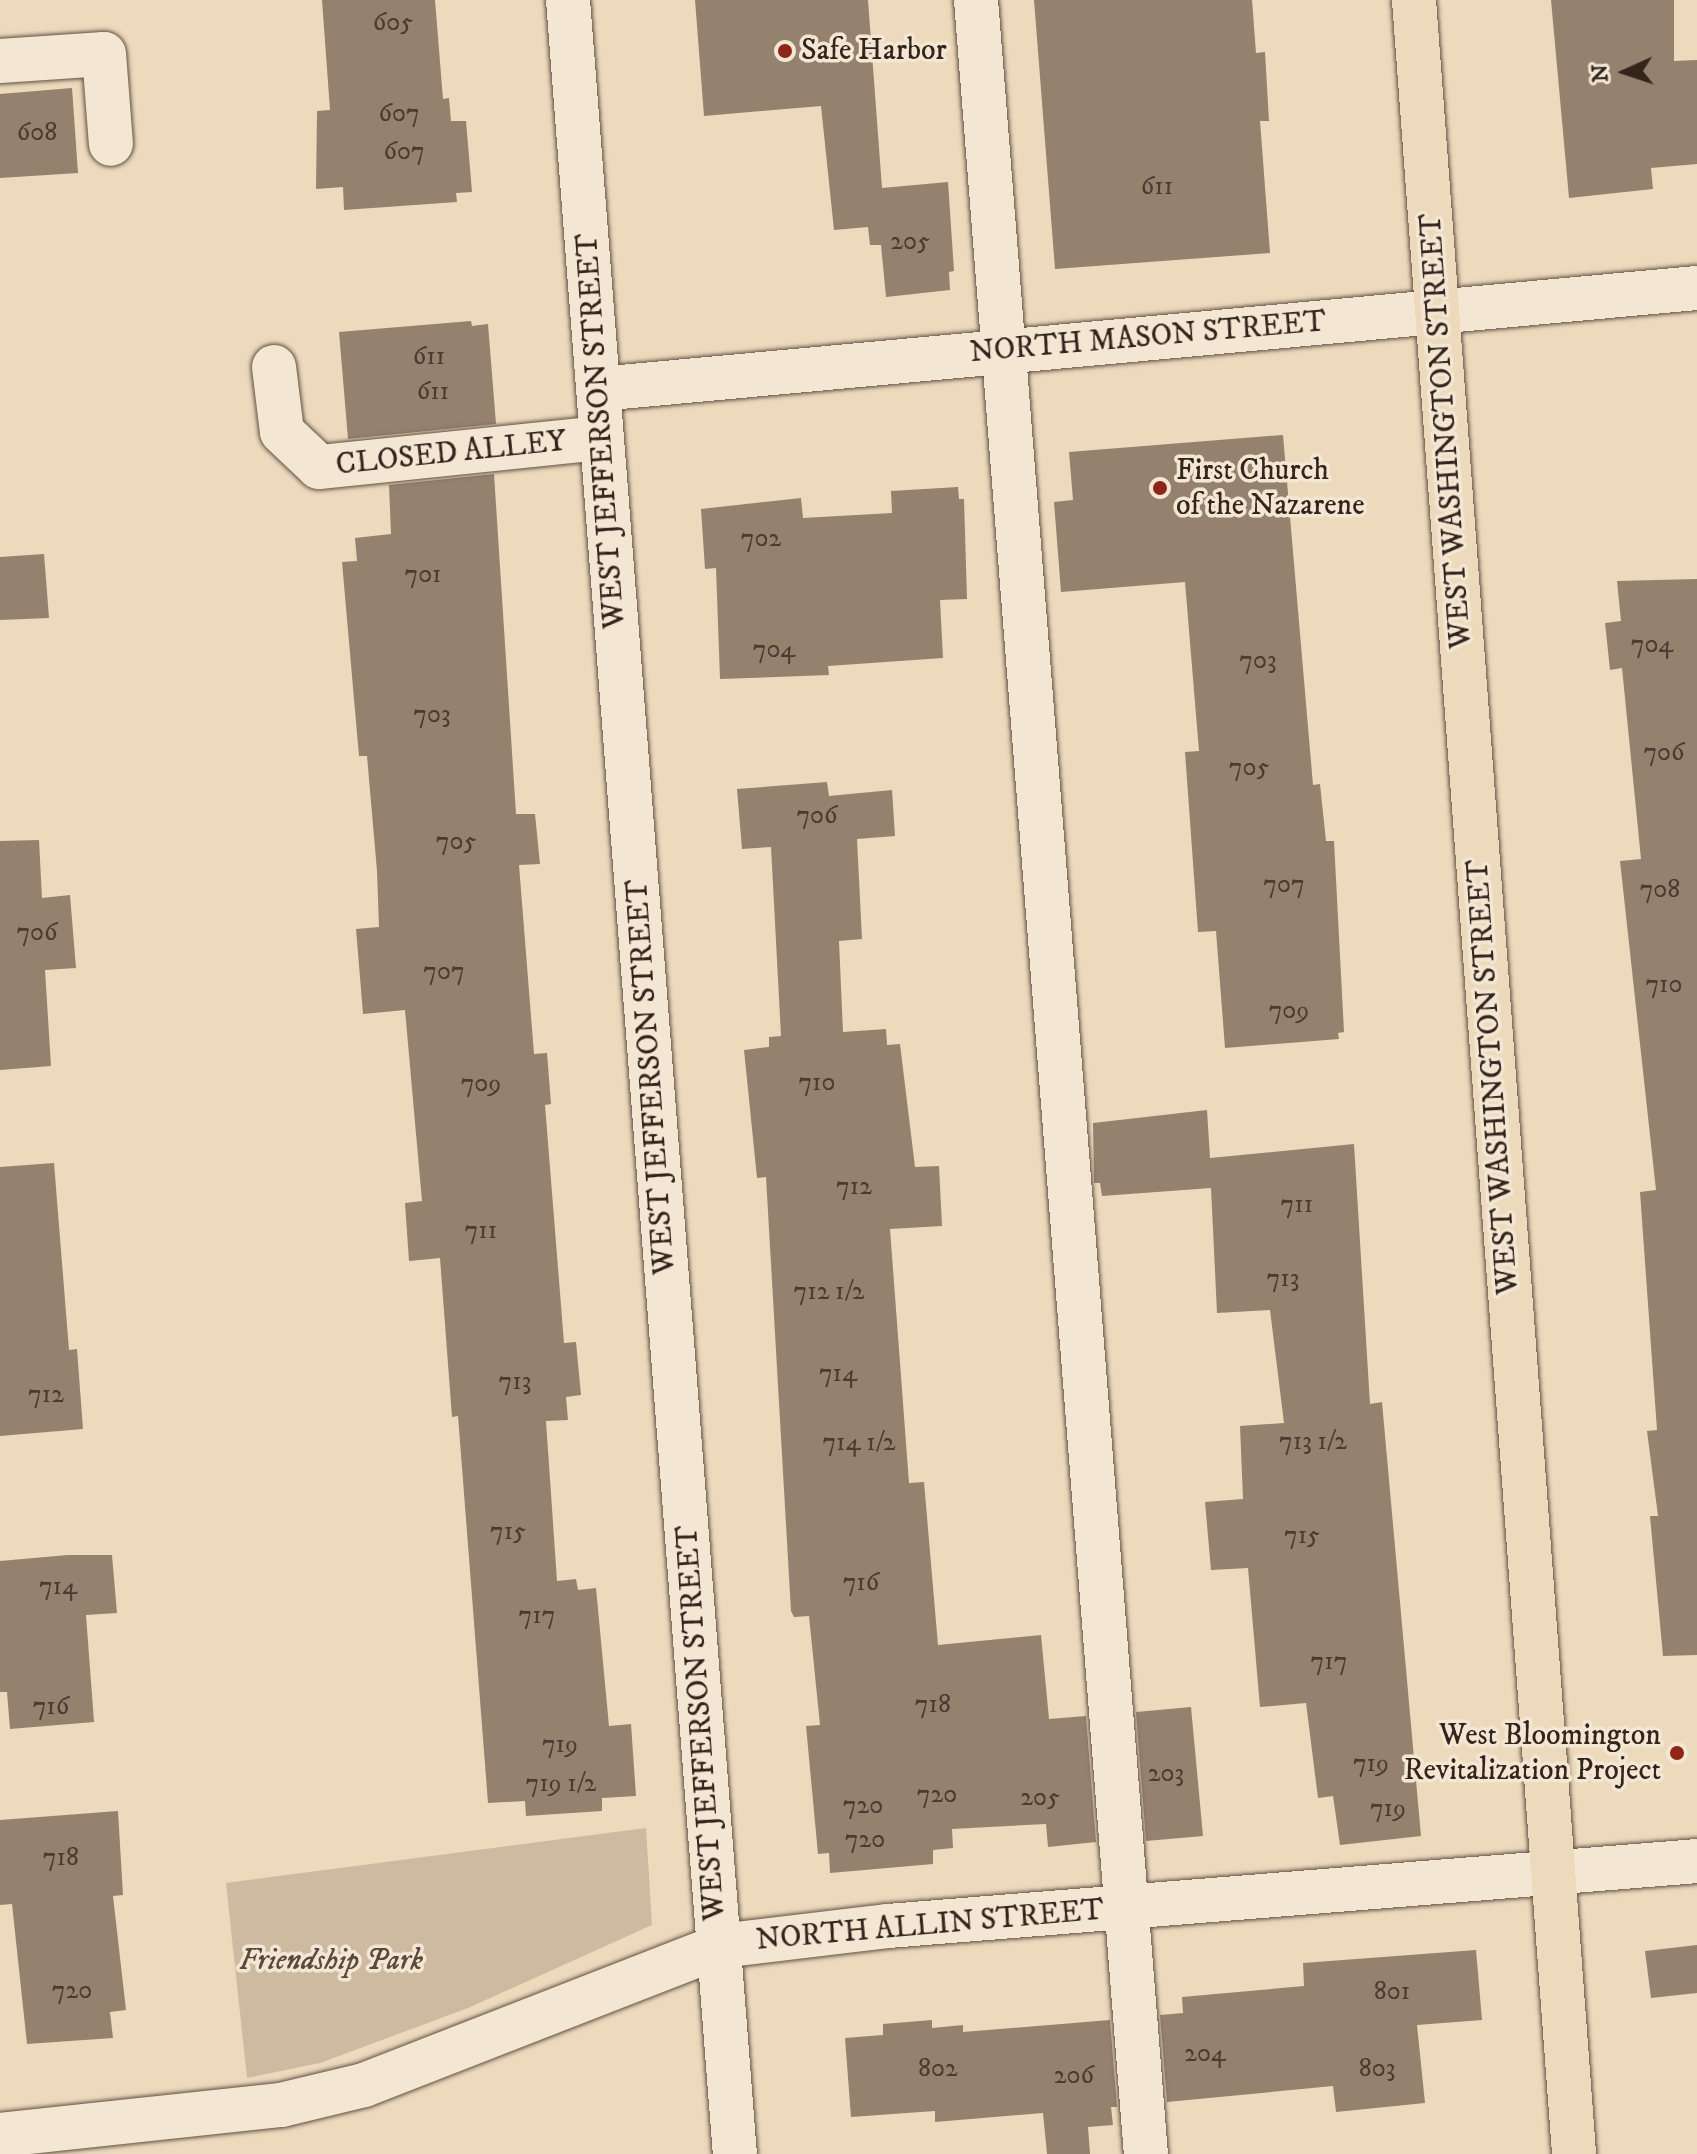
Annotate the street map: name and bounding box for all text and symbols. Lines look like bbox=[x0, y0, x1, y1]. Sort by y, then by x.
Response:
house number: 605 bbox=[373, 7, 413, 39]
north arrow bbox=[1585, 32, 1665, 112]
place label: Safe Harbor bbox=[801, 33, 947, 69]
marker: Safe Harbor bbox=[776, 42, 794, 60]
text: N bbox=[1587, 64, 1614, 83]
house number: 607 bbox=[378, 98, 420, 130]
house number: 608 bbox=[17, 117, 57, 149]
house number: 607 bbox=[383, 136, 425, 168]
house number: 611 bbox=[1141, 171, 1173, 203]
street label: WEST WASHINGTON STREET bbox=[1414, 212, 1480, 650]
house number: 205 bbox=[890, 226, 930, 258]
street label: WEST JEFFERSON STREET bbox=[570, 232, 634, 630]
street label: NORTH MASON STREET bbox=[968, 304, 1328, 372]
house number: 611 bbox=[413, 341, 445, 373]
house number: 611 bbox=[417, 376, 449, 408]
street label: CLOSED ALLEY bbox=[334, 424, 568, 484]
place label: First Church of the Nazarene bbox=[1176, 453, 1365, 524]
marker: First Church of the Nazarene bbox=[1151, 479, 1169, 497]
house number: 702 bbox=[741, 523, 781, 555]
house number: 701 bbox=[404, 559, 442, 591]
house number: 704 bbox=[1631, 629, 1673, 661]
house number: 704 bbox=[753, 634, 795, 666]
house number: 703 bbox=[1239, 645, 1277, 677]
house number: 703 bbox=[413, 699, 451, 731]
house number: 706 bbox=[1643, 737, 1685, 769]
house number: 705 bbox=[1229, 752, 1269, 784]
house number: 706 bbox=[796, 800, 838, 832]
house number: 705 bbox=[436, 826, 476, 858]
street label: WEST WASHINGTON STREET bbox=[1461, 858, 1527, 1296]
house number: 707 bbox=[1263, 869, 1305, 901]
house number: 708 bbox=[1640, 874, 1680, 906]
street label: WEST JEFFERSON STREET bbox=[620, 878, 684, 1276]
house number: 706 bbox=[16, 917, 58, 949]
house number: 707 bbox=[423, 956, 465, 988]
house number: 710 bbox=[1645, 969, 1683, 1001]
house number: 709 bbox=[1269, 995, 1309, 1027]
house number: 710 bbox=[798, 1067, 836, 1099]
house number: 709 bbox=[461, 1068, 501, 1100]
house number: 712 bbox=[836, 1171, 872, 1203]
house number: 711 bbox=[1281, 1189, 1313, 1221]
house number: 711 bbox=[465, 1215, 497, 1247]
house number: 713 bbox=[1267, 1263, 1299, 1295]
house number: 712 1/2 bbox=[794, 1276, 864, 1308]
house number: 714 bbox=[819, 1358, 857, 1390]
house number: 713 bbox=[499, 1366, 531, 1398]
house number: 712 bbox=[28, 1379, 64, 1411]
house number: 713 1/2 bbox=[1279, 1426, 1347, 1458]
house number: 714 1/2 bbox=[822, 1427, 896, 1459]
house number: 715 bbox=[490, 1516, 526, 1548]
house number: 715 bbox=[1284, 1520, 1320, 1552]
street label: WEST JEFFERSON STREET bbox=[670, 1524, 734, 1922]
house number: 716 bbox=[843, 1567, 879, 1599]
house number: 714 bbox=[39, 1571, 77, 1603]
house number: 717 bbox=[519, 1600, 555, 1632]
house number: 717 bbox=[1311, 1646, 1347, 1678]
house number: 718 bbox=[915, 1689, 951, 1721]
house number: 716 bbox=[33, 1691, 69, 1723]
place label: West Bloomington Revitalization Project bbox=[1404, 1718, 1661, 1788]
house number: 719 bbox=[542, 1729, 578, 1761]
marker: West Bloomington Revitalization Project bbox=[1668, 1744, 1686, 1762]
house number: 719 bbox=[1353, 1748, 1389, 1780]
house number: 203 bbox=[1148, 1758, 1184, 1790]
house number: 719 1/2 bbox=[525, 1768, 597, 1800]
house number: 720 bbox=[917, 1779, 957, 1811]
house number: 205 bbox=[1020, 1782, 1060, 1814]
house number: 720 bbox=[843, 1790, 883, 1822]
house number: 719 bbox=[1370, 1793, 1406, 1825]
house number: 720 bbox=[845, 1824, 885, 1856]
house number: 718 bbox=[43, 1842, 79, 1874]
street label: NORTH ALLIN STREET bbox=[755, 1893, 1105, 1959]
park label: Friendship Park bbox=[239, 1943, 423, 1979]
house number: 720 bbox=[52, 1975, 92, 2007]
house number: 801 bbox=[1374, 1976, 1410, 2008]
house number: 204 bbox=[1184, 2038, 1226, 2070]
house number: 802 bbox=[918, 2053, 958, 2085]
house number: 803 bbox=[1359, 2053, 1395, 2085]
house number: 206 bbox=[1054, 2060, 1094, 2092]

